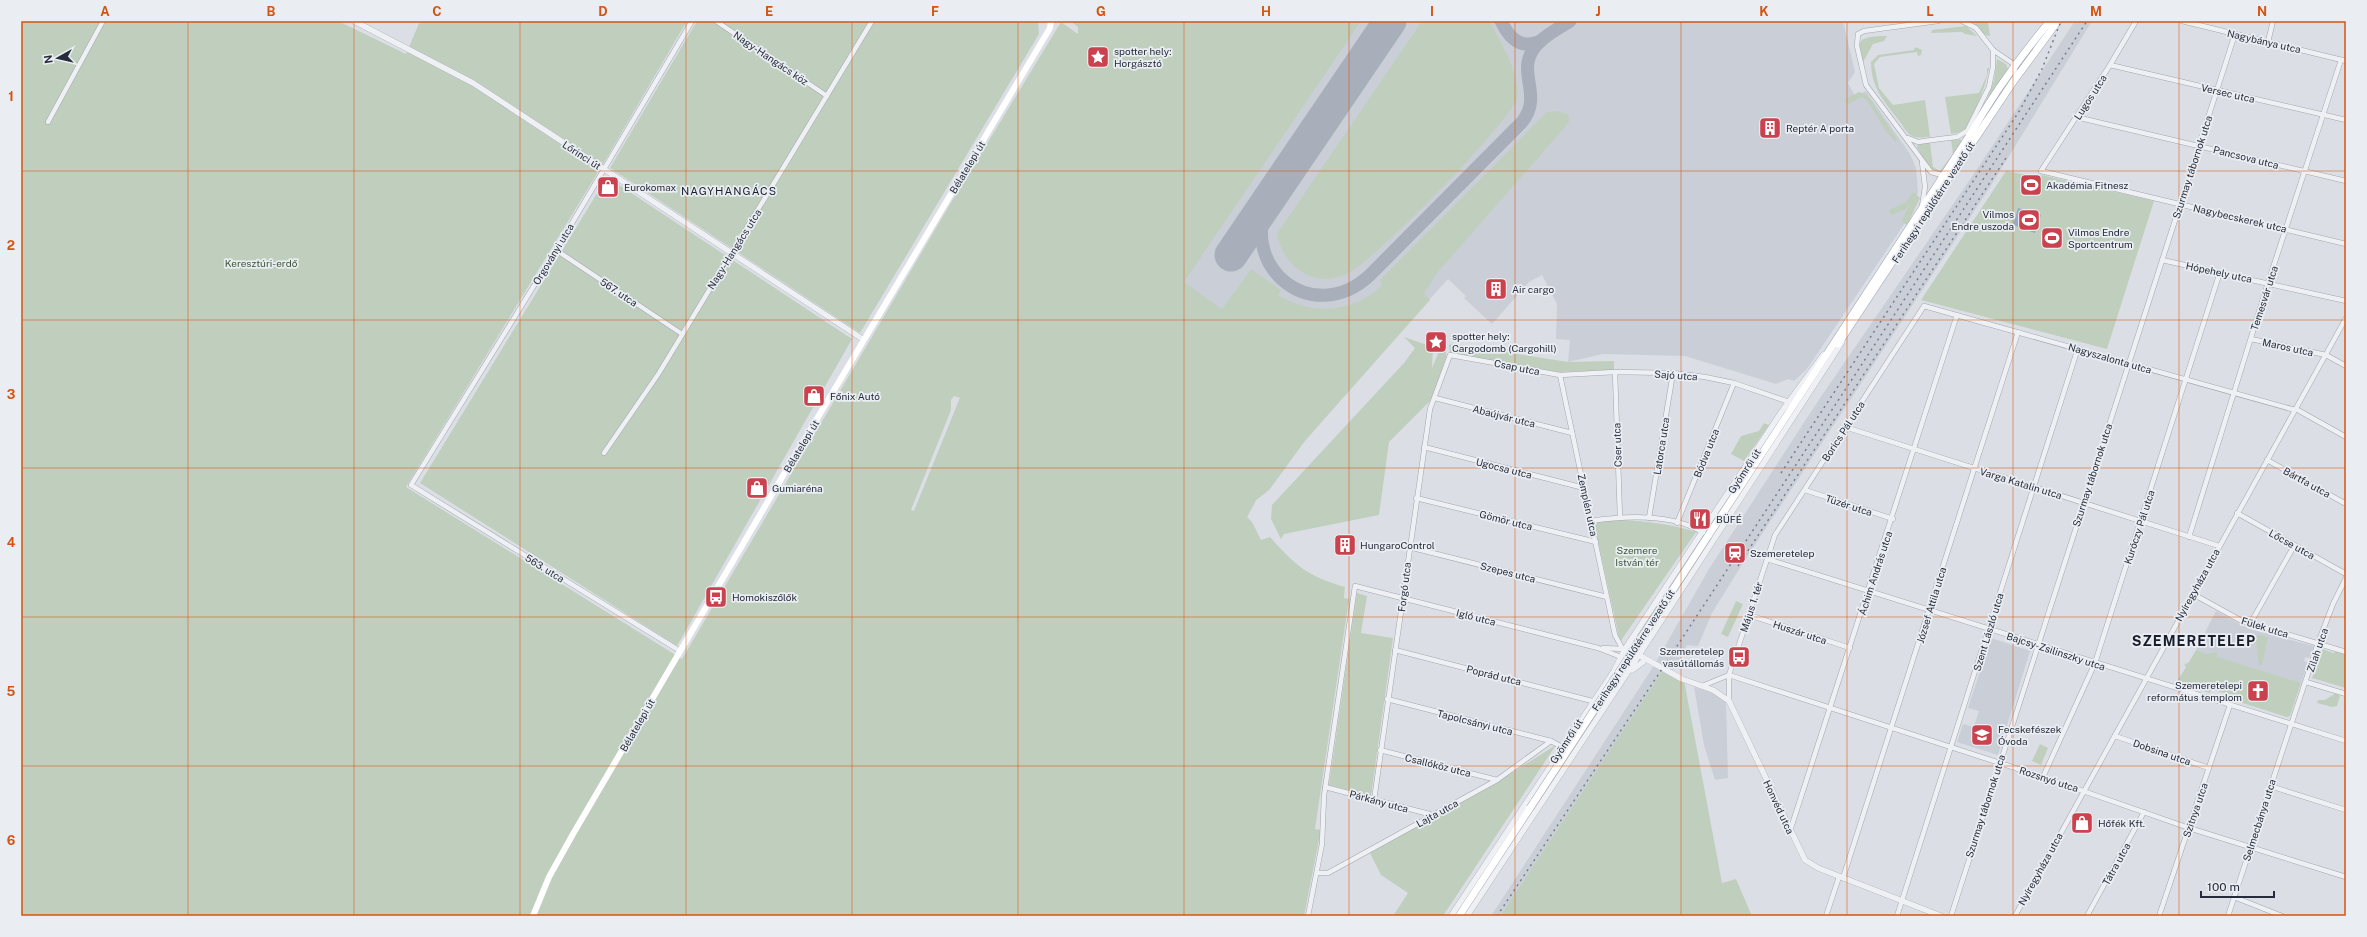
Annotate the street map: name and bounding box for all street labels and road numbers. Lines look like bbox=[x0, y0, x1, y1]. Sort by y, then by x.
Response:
street label: Nagybánya utca bbox=[2226, 27, 2302, 55]
street label: Nagy-Hangács köz bbox=[731, 29, 811, 88]
street label: Lugos utca bbox=[2071, 72, 2109, 122]
street label: Versec utca bbox=[2200, 81, 2256, 105]
street label: Szurmay tábornok utca bbox=[2170, 114, 2214, 220]
street label: Lőrinci út bbox=[561, 138, 604, 172]
street label: Bélatelepi út bbox=[947, 138, 987, 195]
street label: Ferihegyi repülőtérre vezető út bbox=[1889, 139, 1977, 265]
street label: Pancsova utca bbox=[2212, 143, 2280, 171]
street label: Nagybecskerek utca bbox=[2192, 201, 2288, 235]
street label: Nagy-Hangács utca bbox=[704, 207, 764, 291]
street label: Orgoványi utca bbox=[530, 221, 576, 287]
street label: Hópehely utca bbox=[2185, 259, 2253, 285]
street label: Temesvár utca bbox=[2248, 264, 2280, 332]
street label: 567. utca bbox=[598, 275, 640, 309]
street label: Maros utca bbox=[2261, 336, 2315, 358]
street label: Nagyszalonta utca bbox=[2067, 340, 2153, 376]
street label: Csap utca bbox=[1493, 357, 1541, 377]
street label: Sajó utca bbox=[1654, 368, 1698, 382]
street label: Borics Pál utca bbox=[1819, 399, 1867, 463]
street label: Abaújvár utca bbox=[1471, 402, 1537, 430]
street label: Latorca utca bbox=[1651, 416, 1671, 476]
street label: Bélatelepi út bbox=[781, 417, 821, 474]
street label: Szurmay tábornok utca bbox=[2070, 422, 2114, 528]
street label: Cser utca bbox=[1610, 423, 1624, 467]
street label: Bódva utca bbox=[1691, 427, 1721, 479]
street label: Gyömrői út bbox=[1725, 446, 1763, 496]
street label: Ugocsa utca bbox=[1475, 455, 1533, 481]
street label: Bártfa utca bbox=[2281, 464, 2333, 500]
street label: Varga Katalin utca bbox=[1978, 465, 2064, 501]
street label: Zemplén utca bbox=[1576, 473, 1600, 537]
street label: Kuróczy Pál utca bbox=[2121, 488, 2157, 566]
street label: Tüzér utca bbox=[1824, 492, 1874, 518]
street label: Gömör utca bbox=[1478, 508, 1534, 532]
street label: Lőcse utca bbox=[2267, 527, 2317, 561]
street label: Áchim András utca bbox=[1856, 529, 1894, 617]
street label: Nyíregyháza utca bbox=[2172, 547, 2222, 623]
street label: 563. utca bbox=[523, 551, 567, 585]
street label: Szepes utca bbox=[1479, 559, 1537, 585]
street label: Forgó utca bbox=[1395, 562, 1413, 612]
street label: József Attila utca bbox=[1914, 565, 1948, 645]
street label: Május 1. tér bbox=[1737, 580, 1765, 634]
street label: Ferihegyi repülőtérre vezető út bbox=[1589, 587, 1677, 713]
street label: Szent László utca bbox=[1970, 591, 2006, 673]
street label: Igló utca bbox=[1455, 606, 1497, 628]
street label: Fülek utca bbox=[2240, 614, 2290, 640]
street label: Huszár utca bbox=[1772, 618, 1828, 646]
street label: Zilah utca bbox=[2304, 626, 2330, 674]
street label: Bajcsy-Zsilinszky utca bbox=[2005, 629, 2107, 673]
street label: Poprád utca bbox=[1465, 662, 1523, 688]
street label: Bélatelepi út bbox=[617, 696, 657, 754]
street label: Tapolcsányi utca bbox=[1436, 707, 1514, 737]
street label: Gyömrői út bbox=[1547, 716, 1585, 766]
street label: Dobsina utca bbox=[2132, 737, 2192, 767]
street label: Csallóköz utca bbox=[1404, 751, 1472, 779]
street label: Szurmay tábornok utca bbox=[1963, 753, 2007, 859]
street label: Rozsnyó utca bbox=[2018, 764, 2080, 794]
street label: Selmecbánya utca bbox=[2240, 777, 2278, 863]
street label: Honvéd utca bbox=[1761, 778, 1797, 836]
street label: Szitnya utca bbox=[2180, 781, 2210, 839]
street label: Párkány utca bbox=[1348, 787, 1410, 815]
street label: Lajta utca bbox=[1414, 797, 1460, 829]
street label: Nyíregyháza utca bbox=[2015, 831, 2065, 907]
street label: Tátra utca bbox=[2099, 841, 2133, 887]

